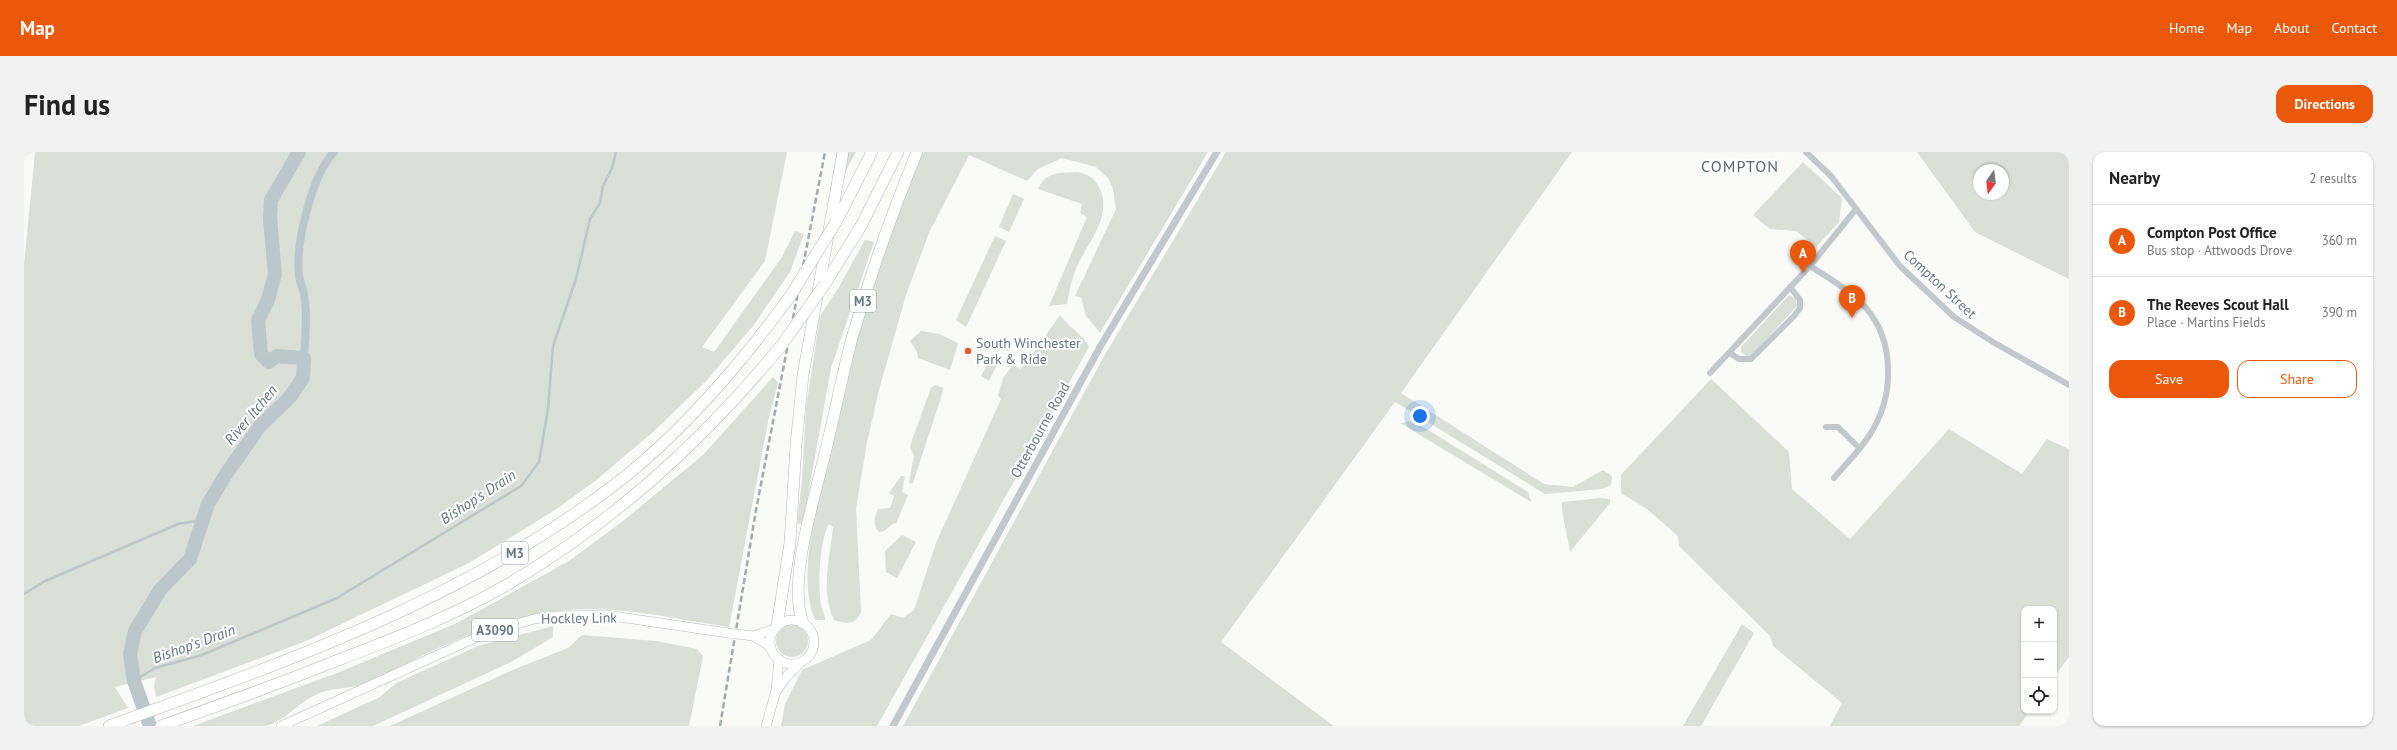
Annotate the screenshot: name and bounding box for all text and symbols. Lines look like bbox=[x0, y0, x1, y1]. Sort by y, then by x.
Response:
text: Map bbox=[20, 16, 55, 40]
text: Home bbox=[2169, 19, 2204, 37]
text: Map bbox=[2226, 19, 2252, 37]
text: About bbox=[2274, 19, 2310, 37]
text: Contact bbox=[2332, 19, 2377, 37]
button: Directions bbox=[2276, 85, 2373, 123]
text: Find us bbox=[24, 86, 110, 123]
district label: COMPTON bbox=[1701, 156, 1779, 176]
north arrow bbox=[1973, 164, 2009, 200]
text: Nearby bbox=[2109, 167, 2160, 189]
text: 2 results bbox=[2309, 170, 2357, 187]
text: Compton Post Office bbox=[2147, 223, 2277, 242]
text: A bbox=[2118, 232, 2126, 249]
text: 360 m bbox=[2322, 232, 2357, 249]
pin: A bbox=[1790, 240, 1816, 273]
text: Bus stop · Attwoods Drove bbox=[2147, 242, 2292, 259]
street label: Compton Street bbox=[1900, 246, 1980, 323]
pin: B bbox=[1839, 285, 1865, 318]
road number: M3 bbox=[850, 290, 876, 312]
text: The Reeves Scout Hall bbox=[2147, 295, 2289, 314]
text: B bbox=[2118, 304, 2126, 321]
text: 390 m bbox=[2322, 304, 2357, 321]
text: Place · Martins Fields bbox=[2147, 314, 2266, 331]
place label: South Winchester Park & Ride bbox=[976, 334, 1081, 368]
marker: South Winchester Park & Ride bbox=[963, 346, 973, 356]
button: Save bbox=[2109, 360, 2229, 398]
button: Share bbox=[2237, 360, 2357, 398]
street label: Otterbourne Road bbox=[1006, 379, 1074, 481]
water label: River Itchen bbox=[220, 381, 281, 448]
your location bbox=[1410, 406, 1430, 426]
water label: Bishop's Drain bbox=[436, 465, 519, 528]
road number: M3 bbox=[502, 542, 528, 564]
map controls bbox=[2021, 606, 2057, 714]
button: + bbox=[2021, 606, 2057, 642]
street label: Hockley Link bbox=[541, 608, 617, 628]
road number: A3090 bbox=[472, 619, 518, 641]
water label: Bishop's Drain bbox=[150, 620, 238, 667]
button: − bbox=[2021, 642, 2057, 678]
button: locate bbox=[2021, 678, 2057, 714]

